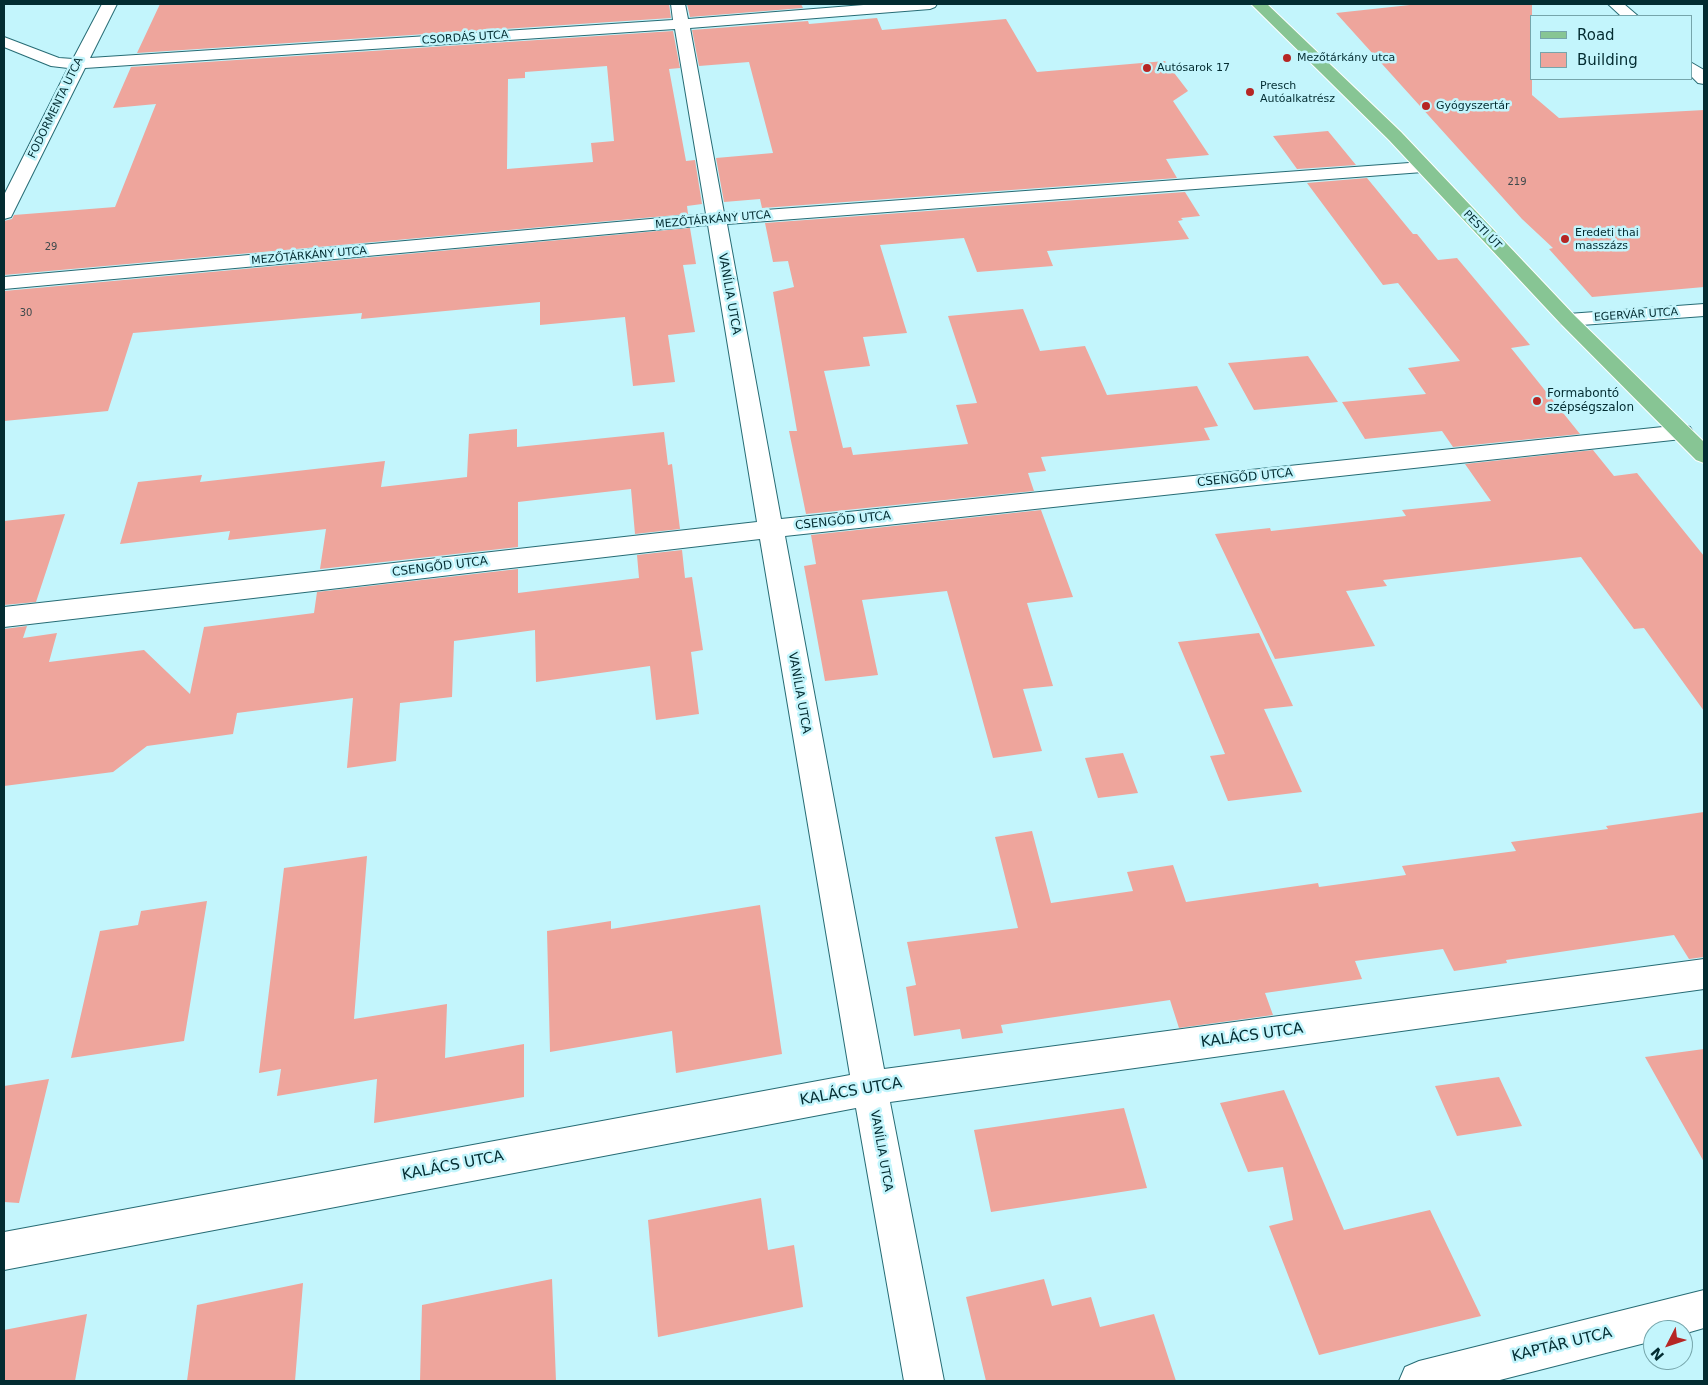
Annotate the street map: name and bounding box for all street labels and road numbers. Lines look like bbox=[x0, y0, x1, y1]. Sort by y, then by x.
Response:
street label: CSORDÁS UTCA bbox=[421, 28, 509, 48]
street label: FODORMENTA UTCA bbox=[26, 55, 86, 161]
street label: MEZŐTÁRKÁNY UTCA bbox=[655, 208, 771, 232]
street label: PESTI ÚT bbox=[1460, 208, 1504, 252]
street label: MEZŐTÁRKÁNY UTCA bbox=[251, 244, 367, 268]
street label: VANÍLIA UTCA bbox=[715, 252, 743, 336]
street label: EGERVÁR UTCA bbox=[1594, 305, 1678, 325]
street label: CSENGŐD UTCA bbox=[1196, 466, 1294, 490]
street label: CSENGŐD UTCA bbox=[794, 509, 892, 533]
street label: CSENGŐD UTCA bbox=[391, 554, 489, 580]
street label: VANÍLIA UTCA bbox=[785, 651, 813, 735]
street label: KALÁCS UTCA bbox=[1200, 1020, 1304, 1052]
street label: KALÁCS UTCA bbox=[799, 1074, 903, 1110]
street label: VANÍLIA UTCA bbox=[867, 1109, 895, 1193]
street label: KALÁCS UTCA bbox=[401, 1147, 505, 1185]
street label: KAPTÁR UTCA bbox=[1510, 1324, 1614, 1366]

